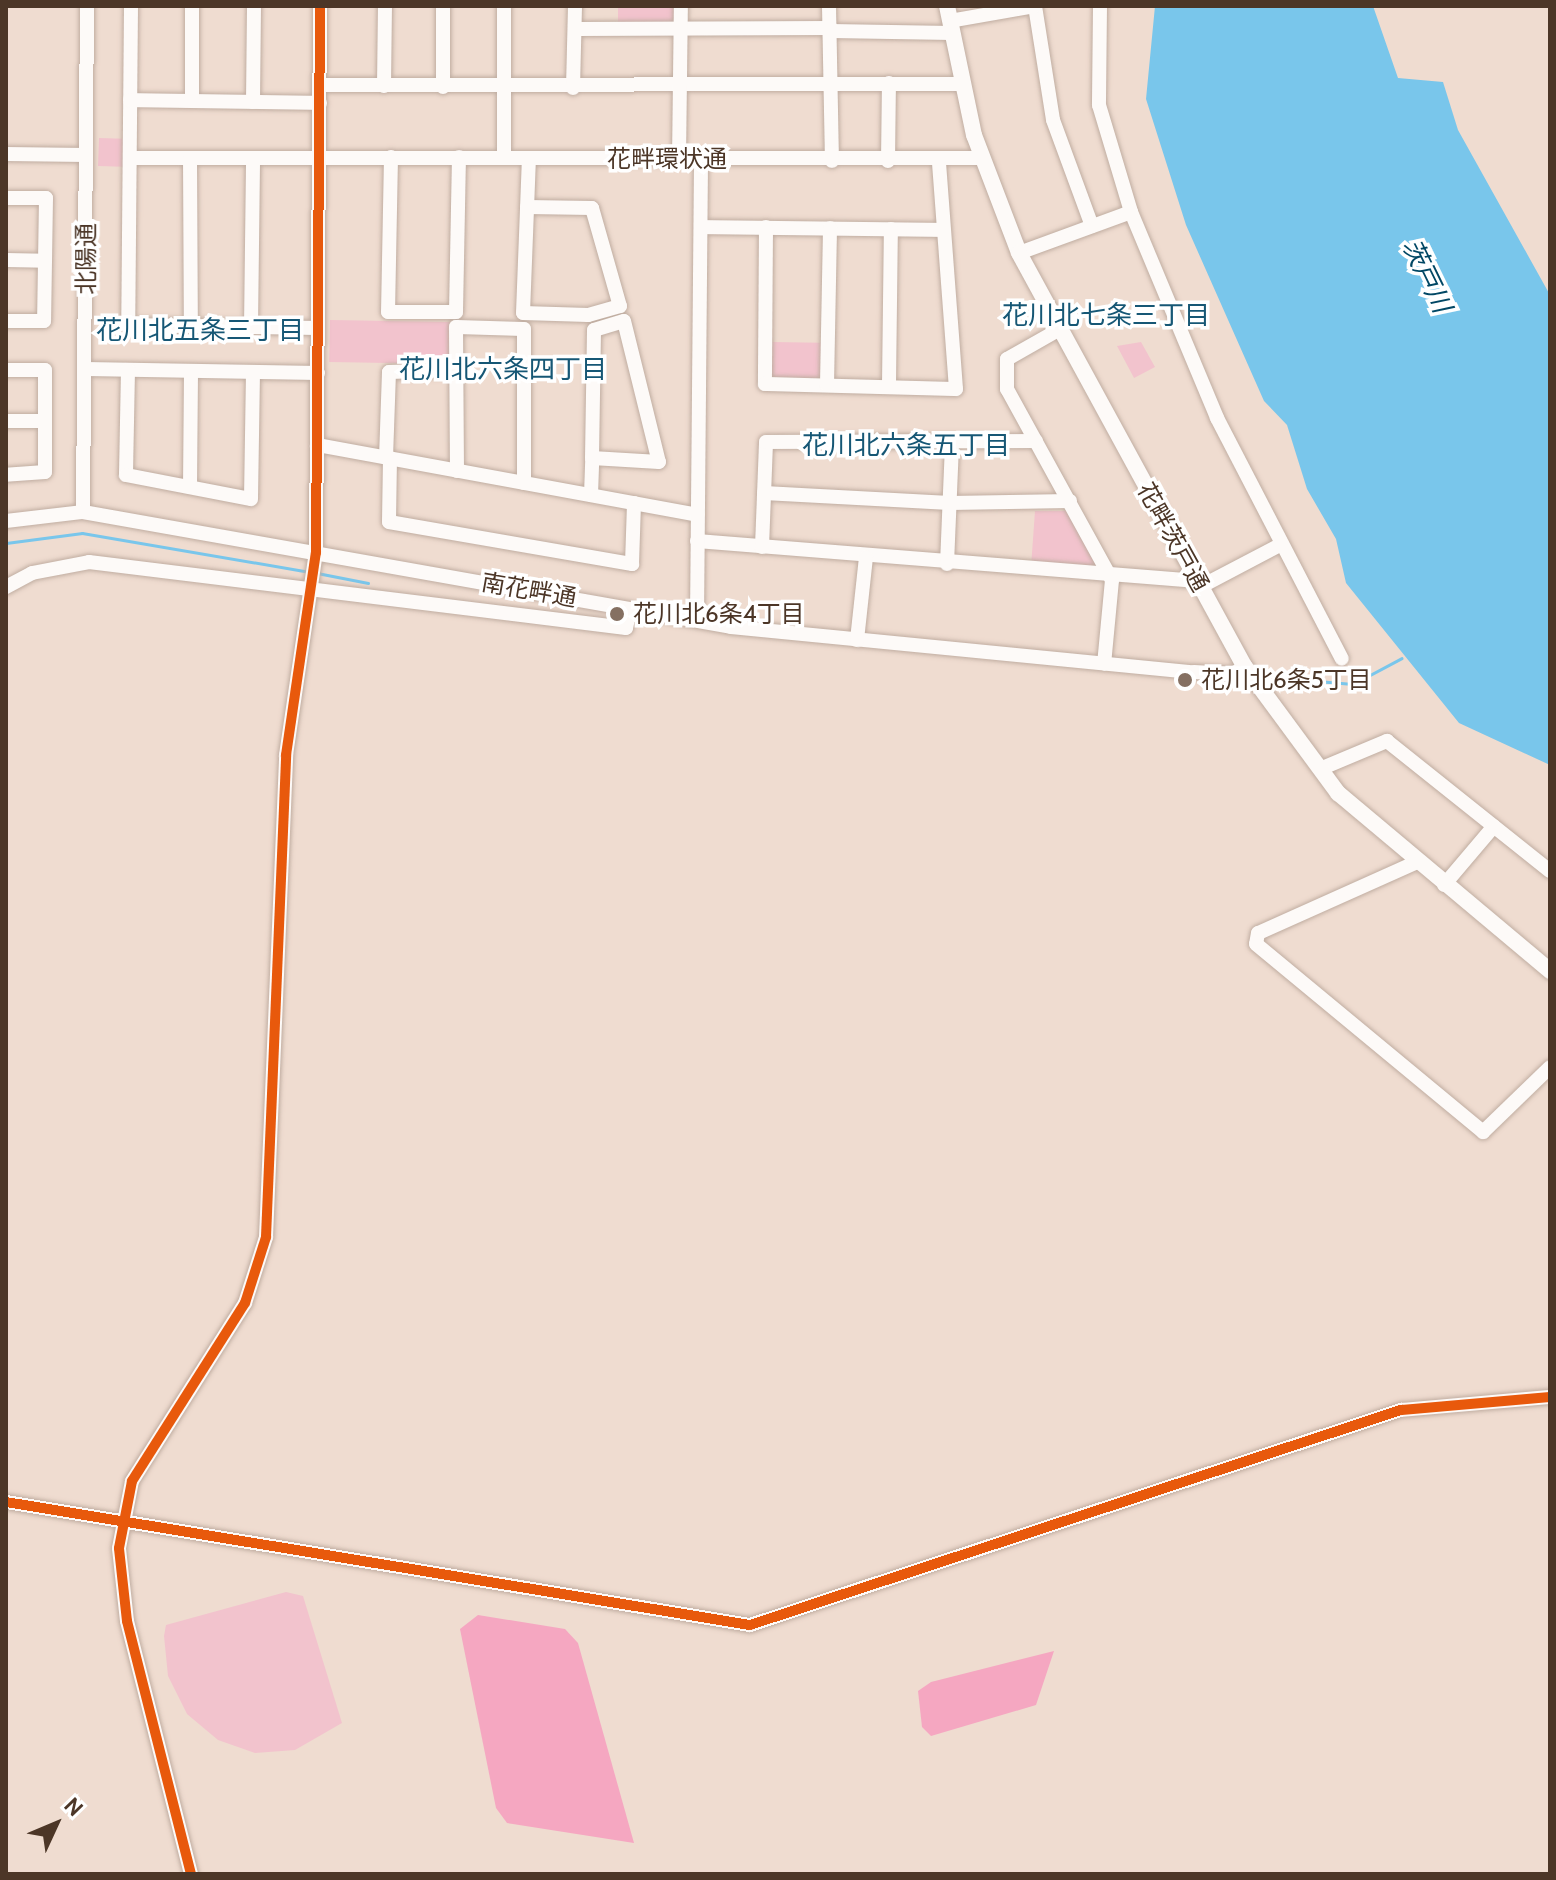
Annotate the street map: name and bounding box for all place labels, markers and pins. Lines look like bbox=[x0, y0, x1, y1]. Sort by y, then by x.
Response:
place label: 花川北6条4丁目 bbox=[633, 600, 805, 628]
marker: 花川北6条4丁目 bbox=[608, 605, 626, 623]
place label: 花川北6条5丁目 bbox=[1201, 666, 1372, 694]
marker: 花川北6条5丁目 bbox=[1176, 671, 1194, 689]

